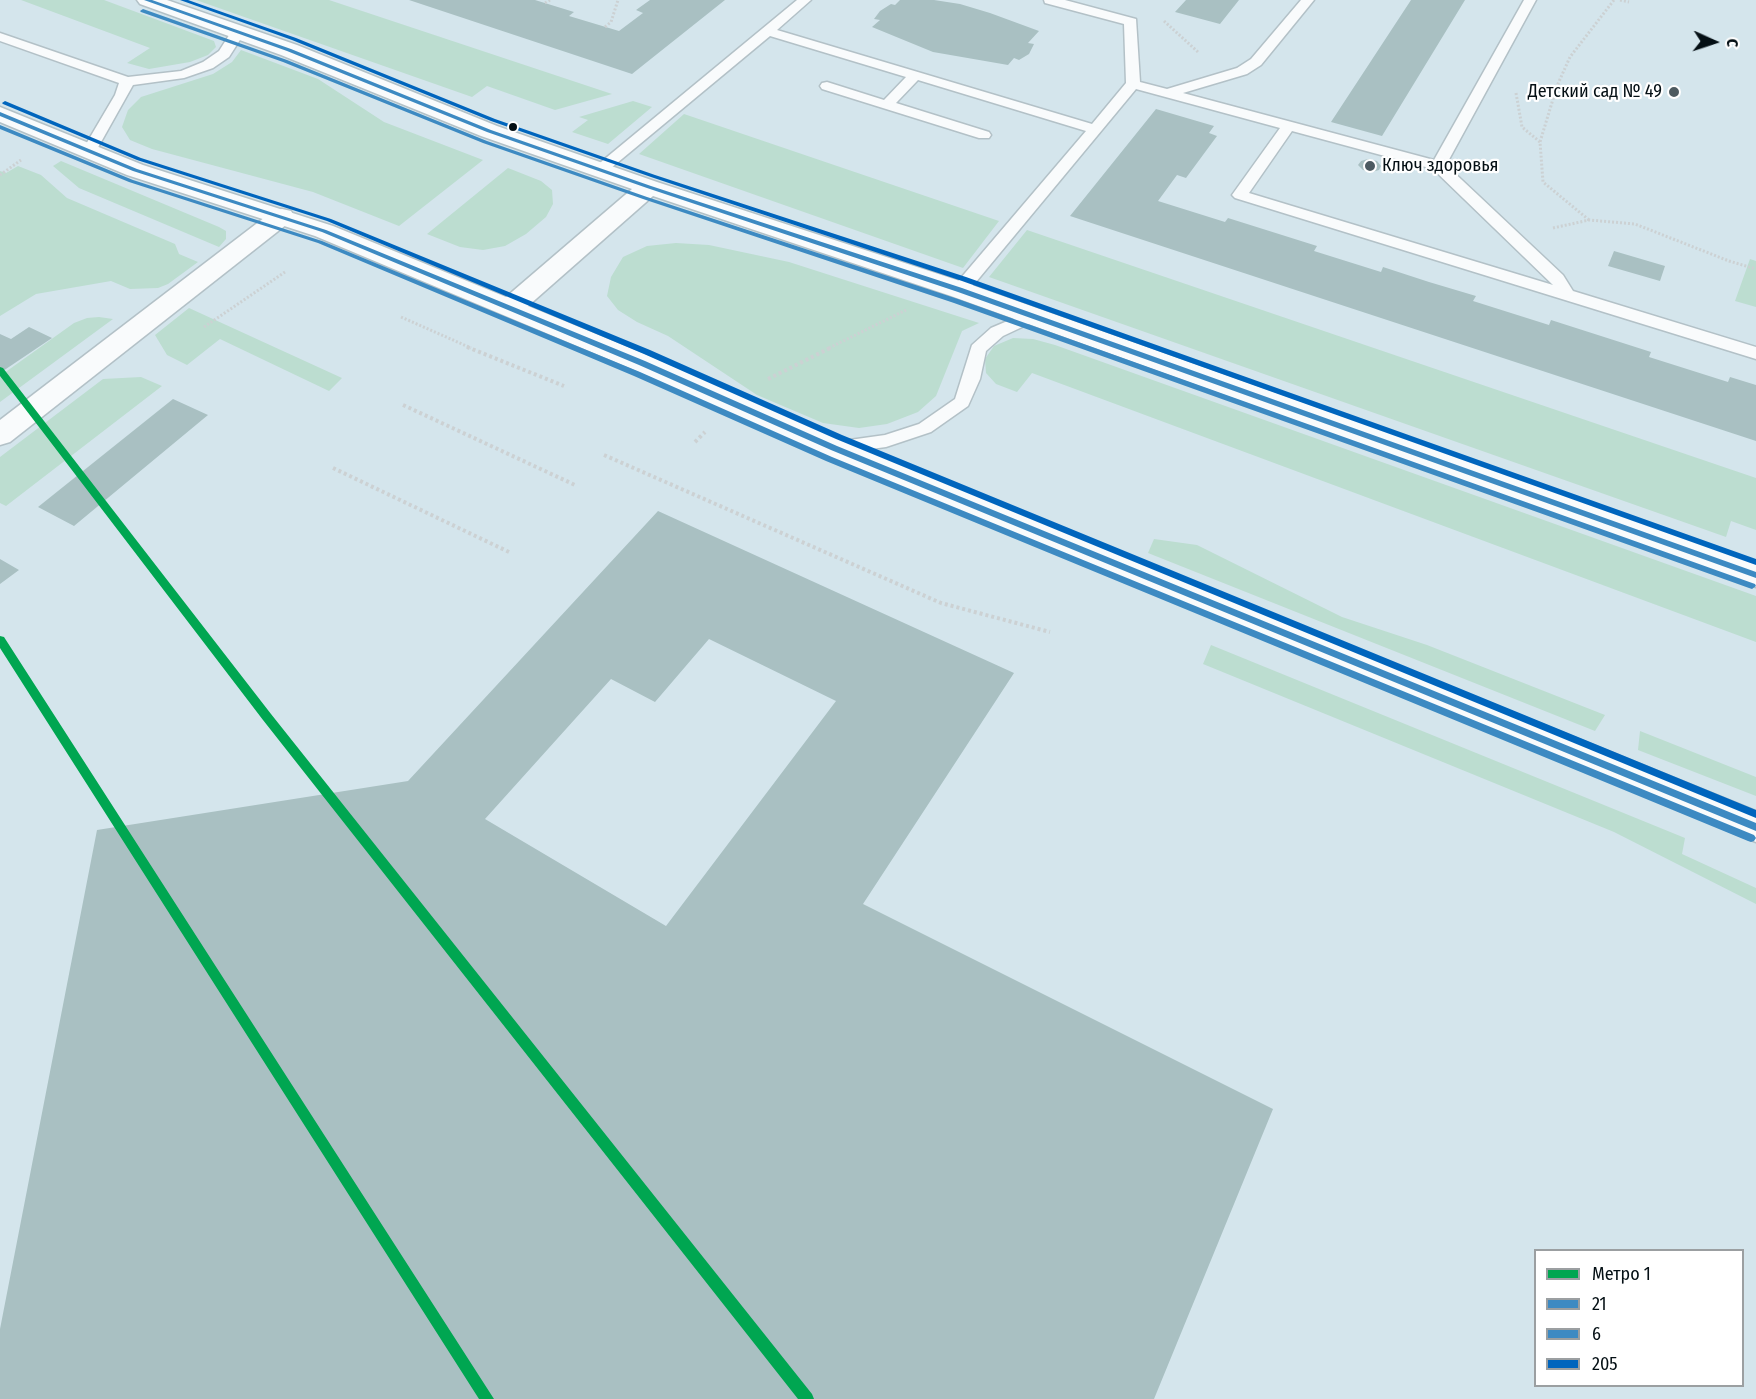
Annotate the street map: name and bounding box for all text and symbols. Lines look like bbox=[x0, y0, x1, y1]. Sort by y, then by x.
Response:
north arrow bbox=[1684, 12, 1744, 72]
text: С bbox=[1723, 38, 1742, 48]
place label: Детский сад № 49 bbox=[1528, 81, 1662, 103]
marker: Детский сад № 49 bbox=[1667, 85, 1681, 99]
unlabelled marker bbox=[507, 121, 519, 133]
place label: Ключ здоровья bbox=[1382, 155, 1498, 177]
marker: Ключ здоровья bbox=[1363, 159, 1377, 173]
legend bbox=[1534, 1249, 1744, 1387]
text: Метро 1 bbox=[1592, 1263, 1651, 1285]
text: 21 bbox=[1592, 1293, 1607, 1315]
text: 6 bbox=[1592, 1323, 1601, 1345]
text: 205 bbox=[1592, 1353, 1618, 1375]

